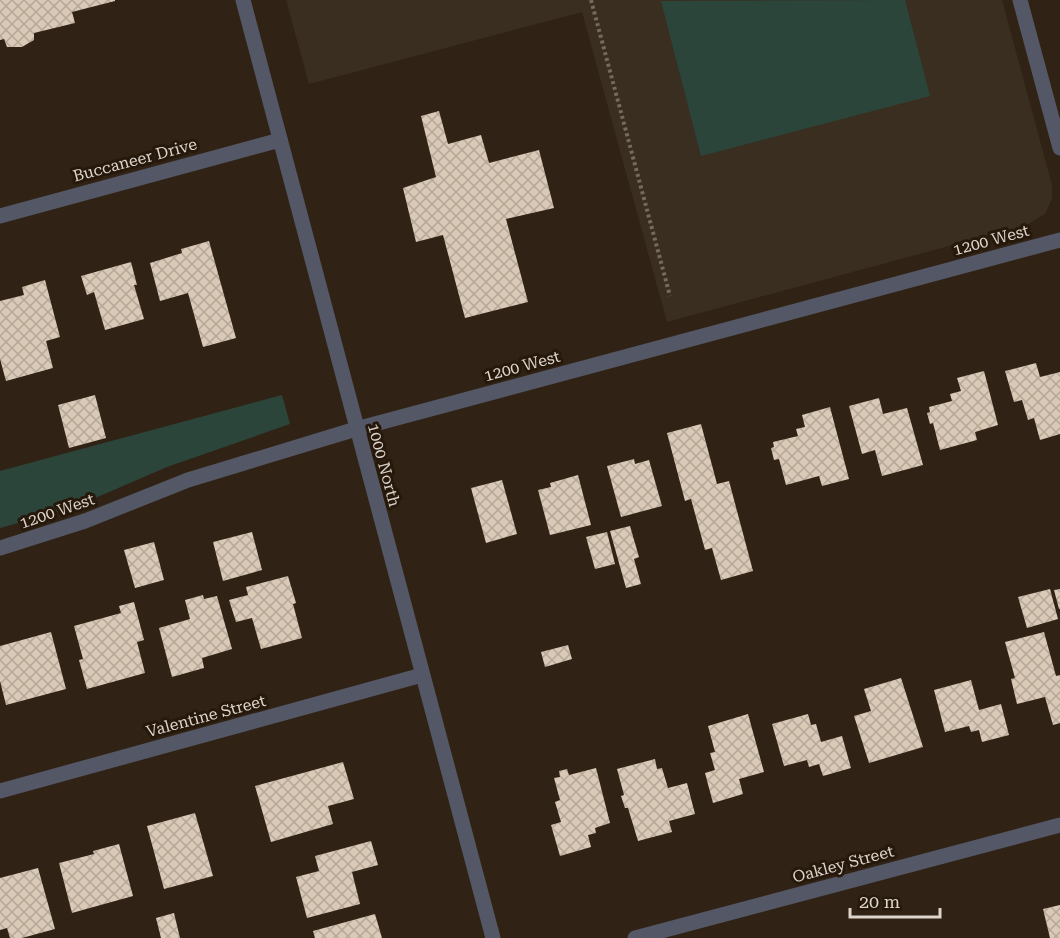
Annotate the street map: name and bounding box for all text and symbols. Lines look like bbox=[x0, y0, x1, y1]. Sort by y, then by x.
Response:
street label: Buccaneer Drive bbox=[71, 134, 199, 186]
street label: 1200 West bbox=[951, 221, 1031, 259]
street label: 1200 West bbox=[482, 347, 562, 385]
street label: 1000 North bbox=[364, 421, 404, 509]
street label: 1200 West bbox=[17, 489, 97, 533]
street label: Valentine Street bbox=[144, 691, 268, 741]
street label: Oakley Street bbox=[790, 841, 896, 887]
scale bar bbox=[850, 881, 940, 919]
text: 20 m bbox=[859, 891, 900, 912]

